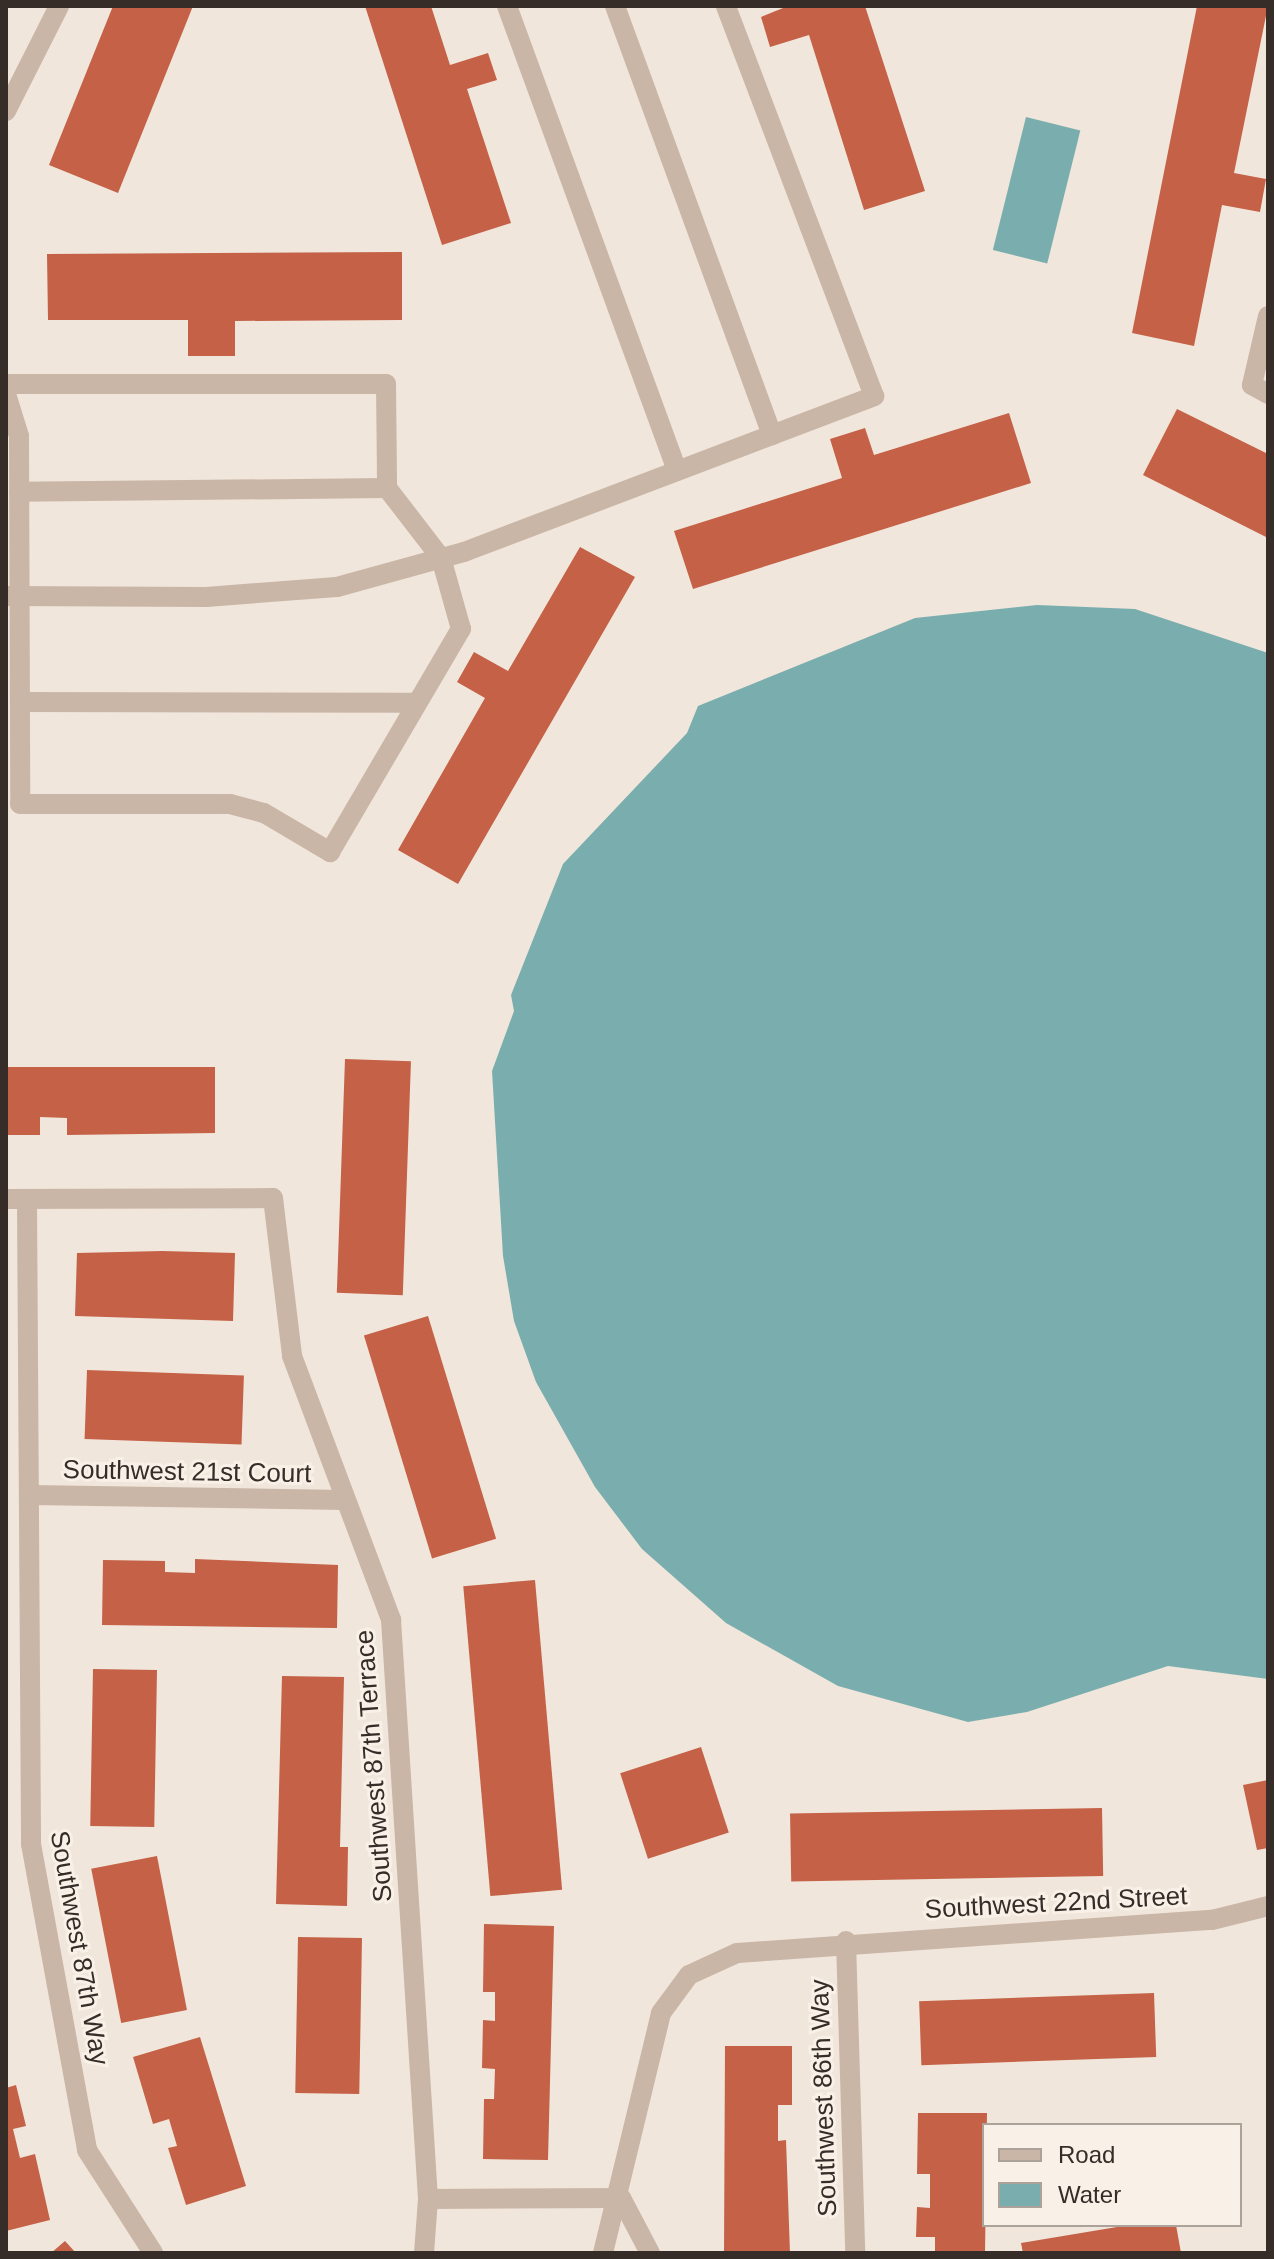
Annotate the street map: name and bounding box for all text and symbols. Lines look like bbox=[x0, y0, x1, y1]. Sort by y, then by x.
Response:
street label: Southwest 21st Court bbox=[62, 1454, 312, 1490]
street label: Southwest 87th Terrace bbox=[349, 1629, 399, 1903]
street label: Southwest 87th Way bbox=[43, 1828, 115, 2068]
street label: Southwest 22nd Street bbox=[924, 1881, 1188, 1925]
street label: Southwest 86th Way bbox=[804, 1979, 844, 2217]
legend bbox=[982, 2123, 1242, 2227]
text: Road bbox=[1058, 2141, 1115, 2168]
text: Water bbox=[1058, 2181, 1121, 2208]

